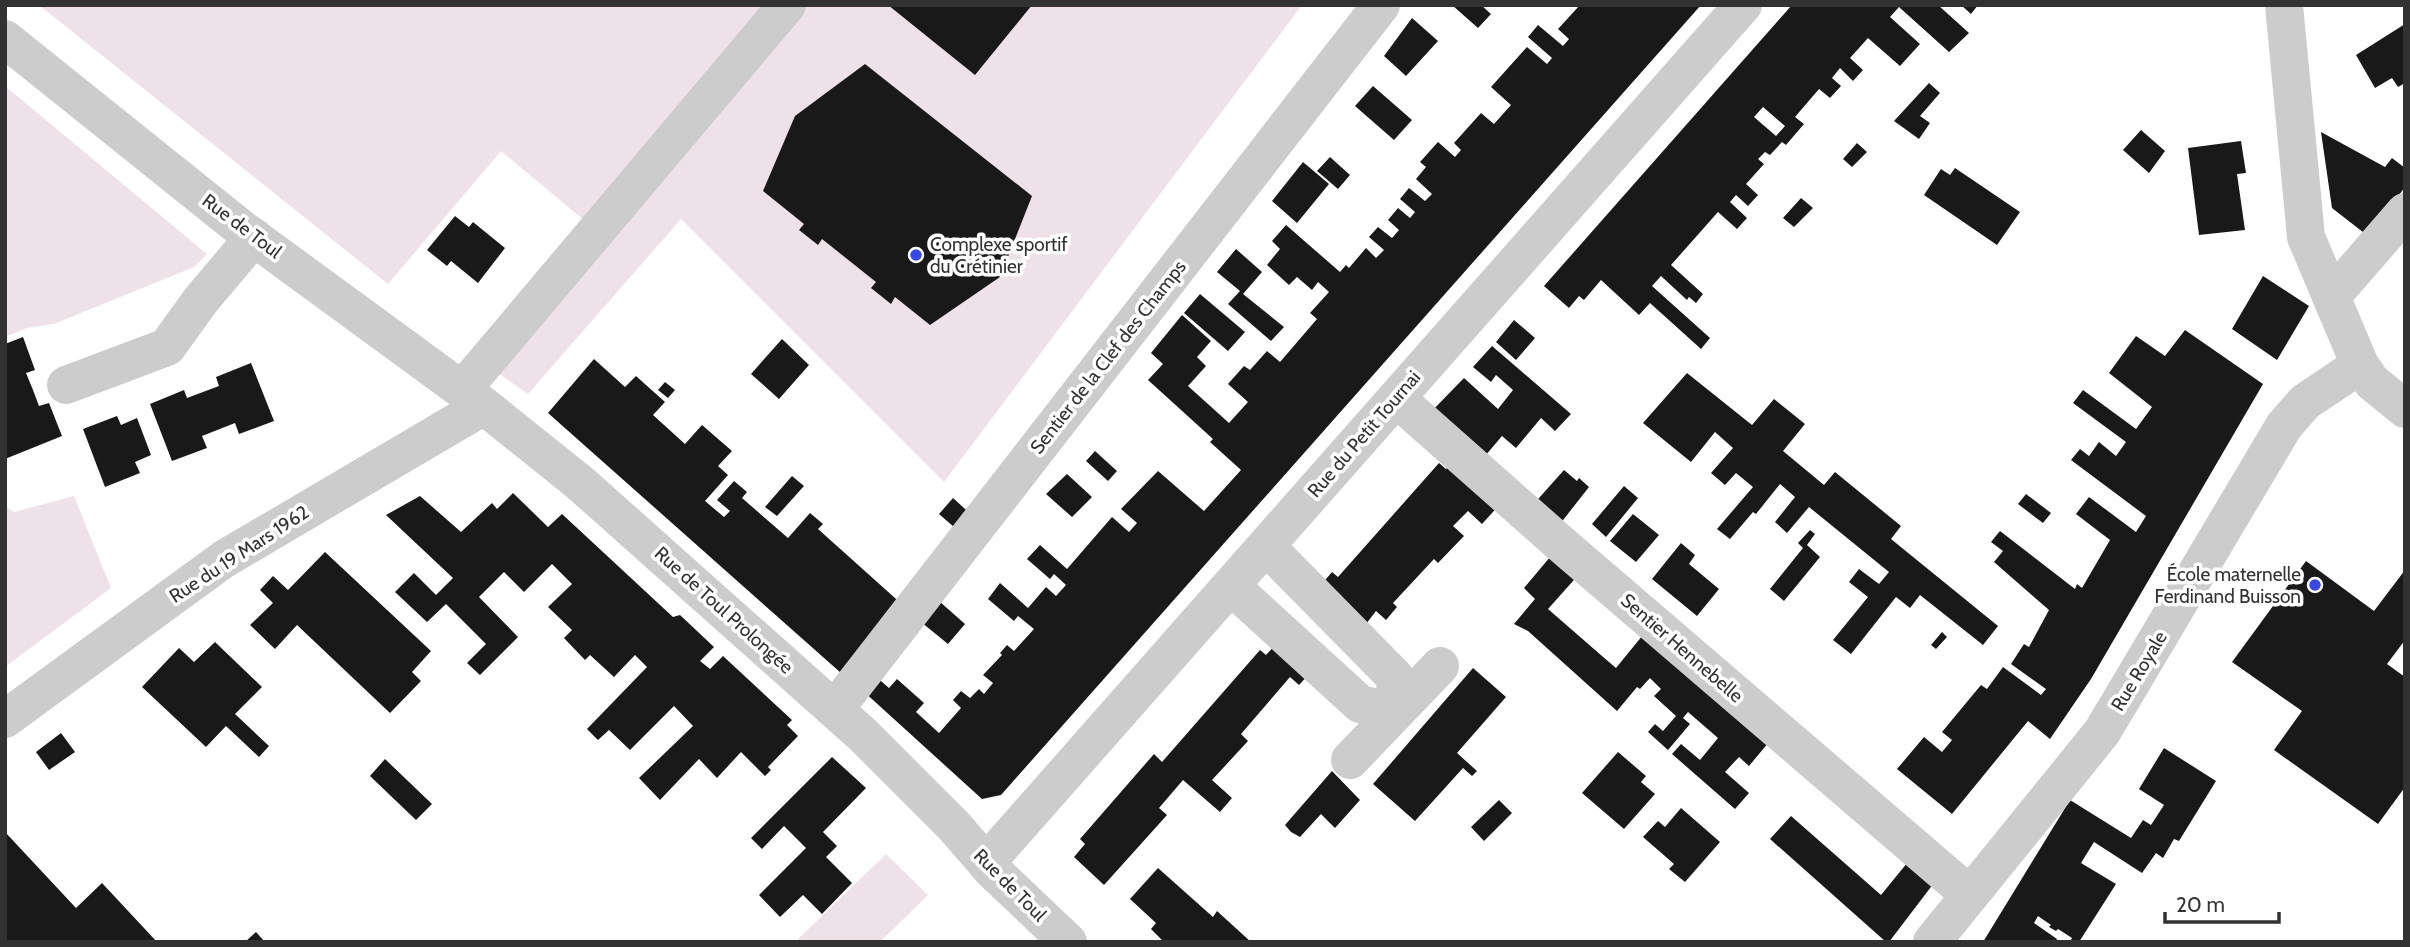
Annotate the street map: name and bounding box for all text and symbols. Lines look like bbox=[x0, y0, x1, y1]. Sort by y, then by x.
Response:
street label: Rue de Toul bbox=[198, 189, 287, 264]
place label: Complexe sportif du Crétinier bbox=[930, 233, 1068, 278]
marker: Complexe sportif du Crétinier bbox=[908, 247, 924, 263]
street label: Sentier de la Clef des Champs bbox=[1025, 256, 1191, 458]
street label: Rue du Petit Tournai bbox=[1303, 366, 1425, 502]
street label: Rue du 19 Mars 1962 bbox=[165, 500, 313, 608]
street label: Rue de Toul Prolongée bbox=[650, 542, 798, 679]
place label: École maternelle Ferdinand Buisson bbox=[2155, 562, 2301, 608]
marker: École maternelle Ferdinand Buisson bbox=[2307, 577, 2323, 593]
street label: Sentier Hennebelle bbox=[1616, 589, 1748, 708]
street label: Rue Royale bbox=[2106, 627, 2172, 715]
street label: Rue de Toul bbox=[969, 844, 1051, 926]
scale bar bbox=[2165, 880, 2279, 924]
text: 20 m bbox=[2176, 892, 2225, 917]

